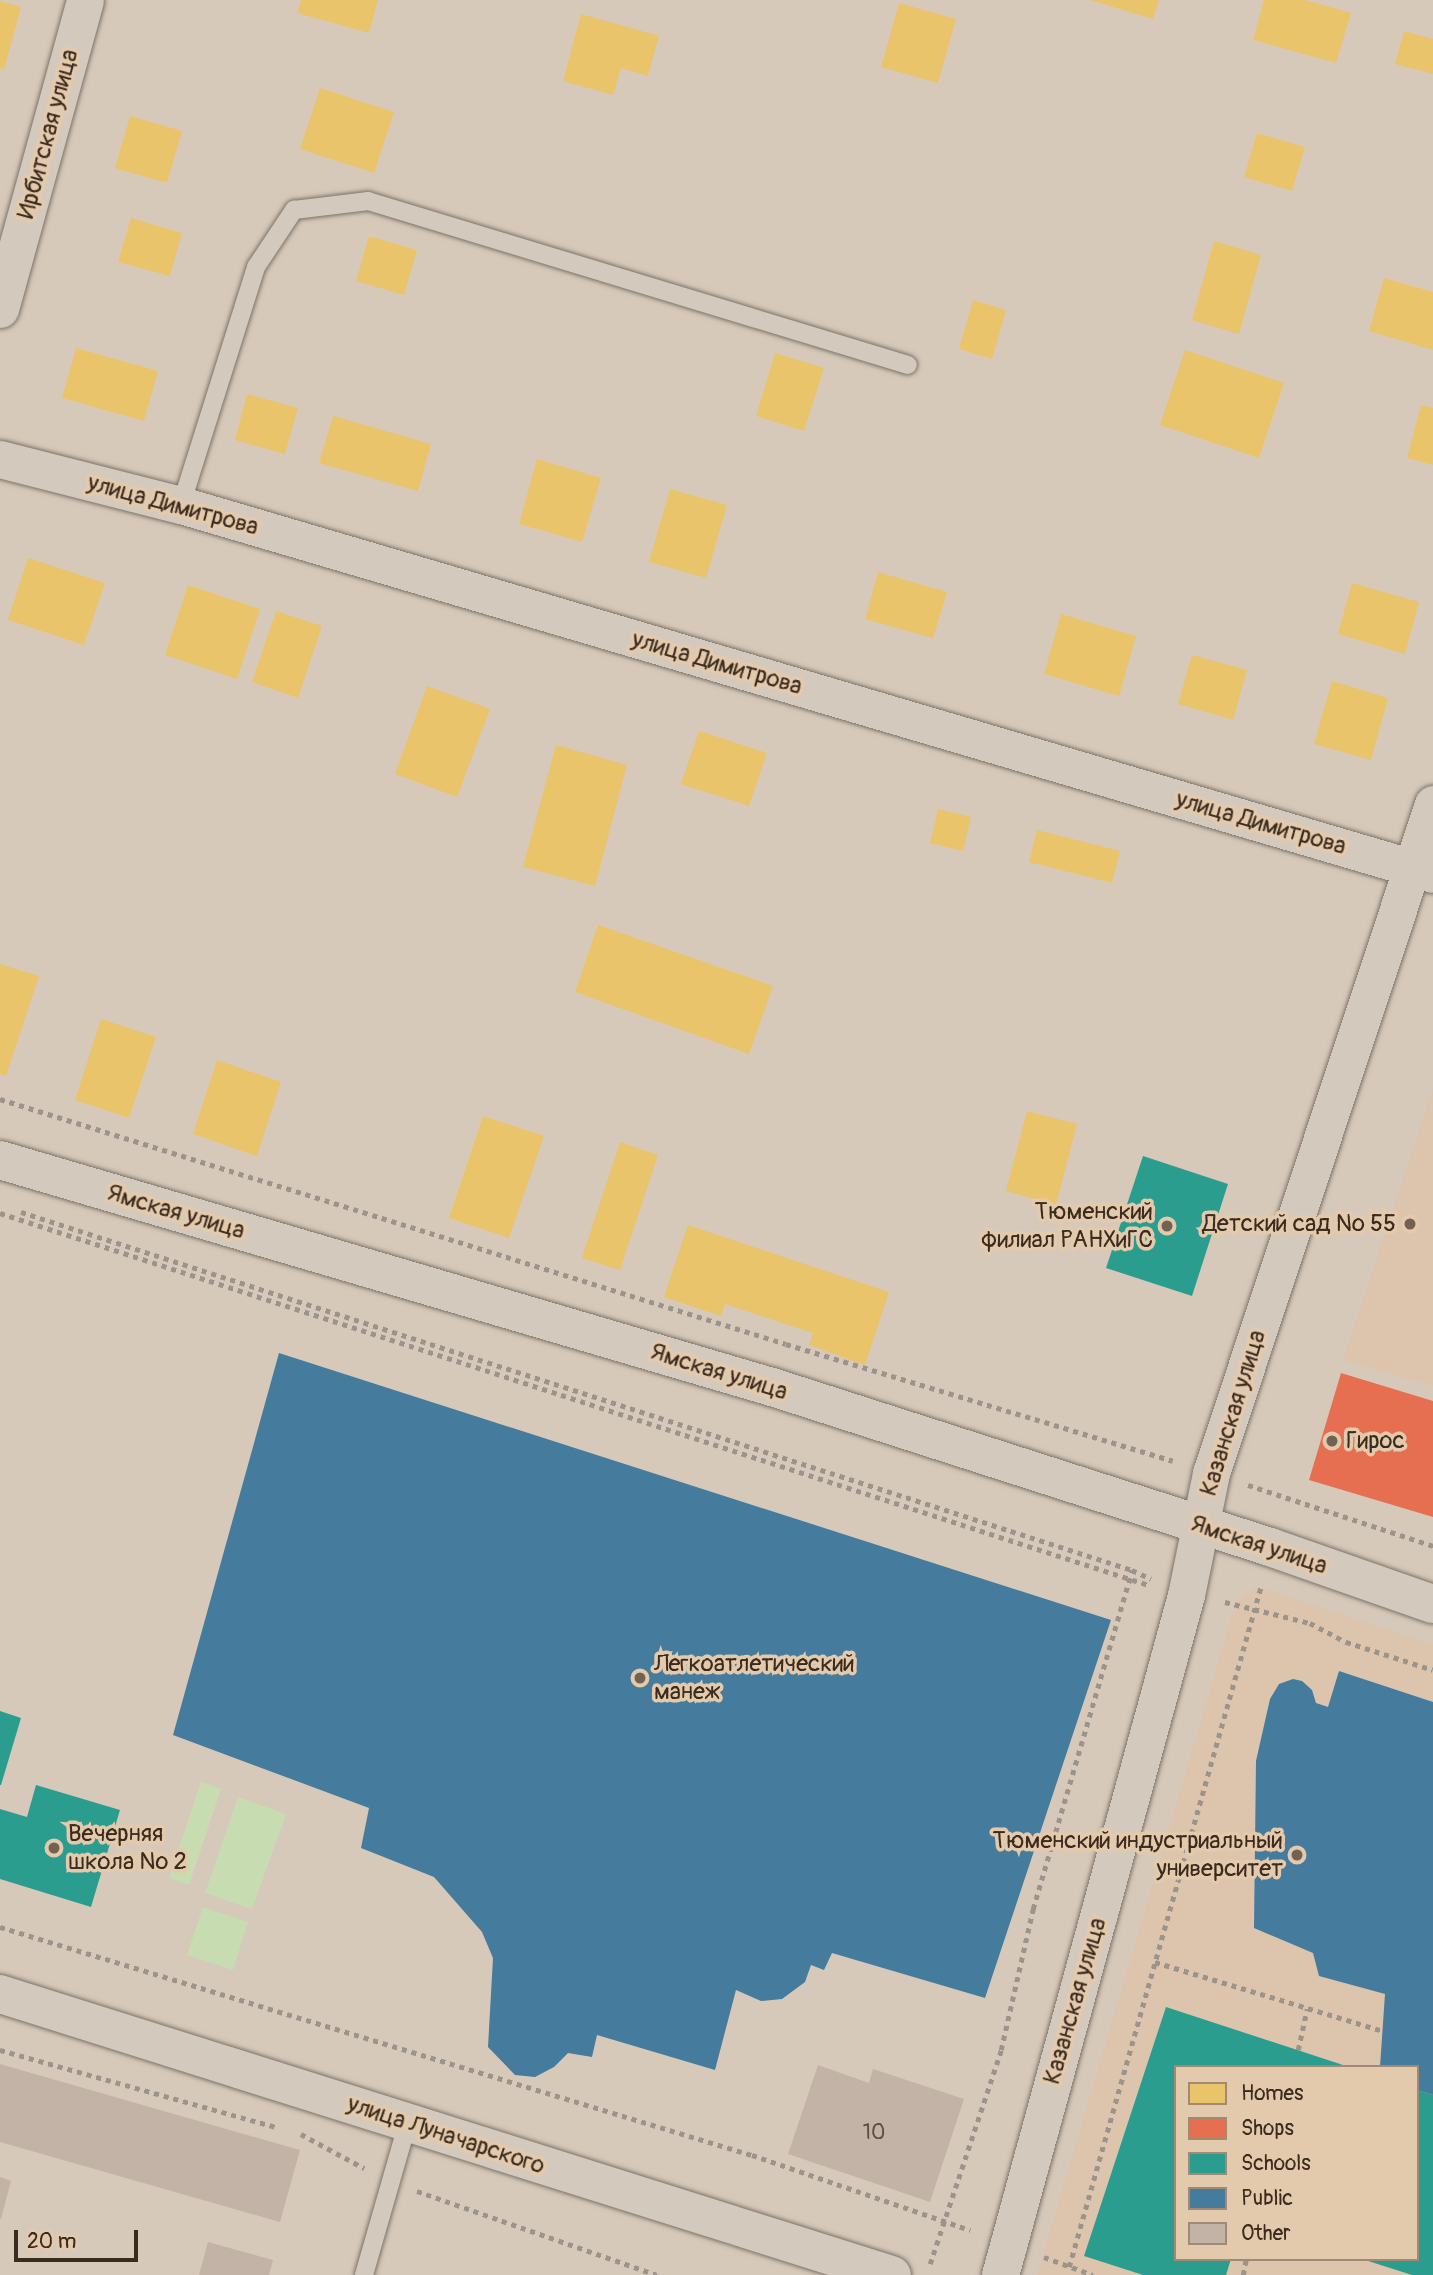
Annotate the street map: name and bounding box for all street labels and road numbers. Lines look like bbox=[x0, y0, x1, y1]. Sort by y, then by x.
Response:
street label: Ирбитская улица bbox=[12, 46, 84, 222]
street label: улица Димитрова bbox=[84, 468, 262, 542]
street label: улица Димитрова bbox=[629, 625, 805, 701]
street label: улица Димитрова bbox=[1173, 785, 1349, 861]
street label: Ямская улица bbox=[104, 1179, 248, 1245]
street label: Казанская улица bbox=[1194, 1327, 1272, 1499]
street label: Ямская улица bbox=[647, 1338, 791, 1406]
street label: Ямская улица bbox=[1187, 1509, 1331, 1581]
street label: Казанская улица bbox=[1038, 1915, 1112, 2087]
street label: улица Луначарского bbox=[344, 2089, 548, 2181]

